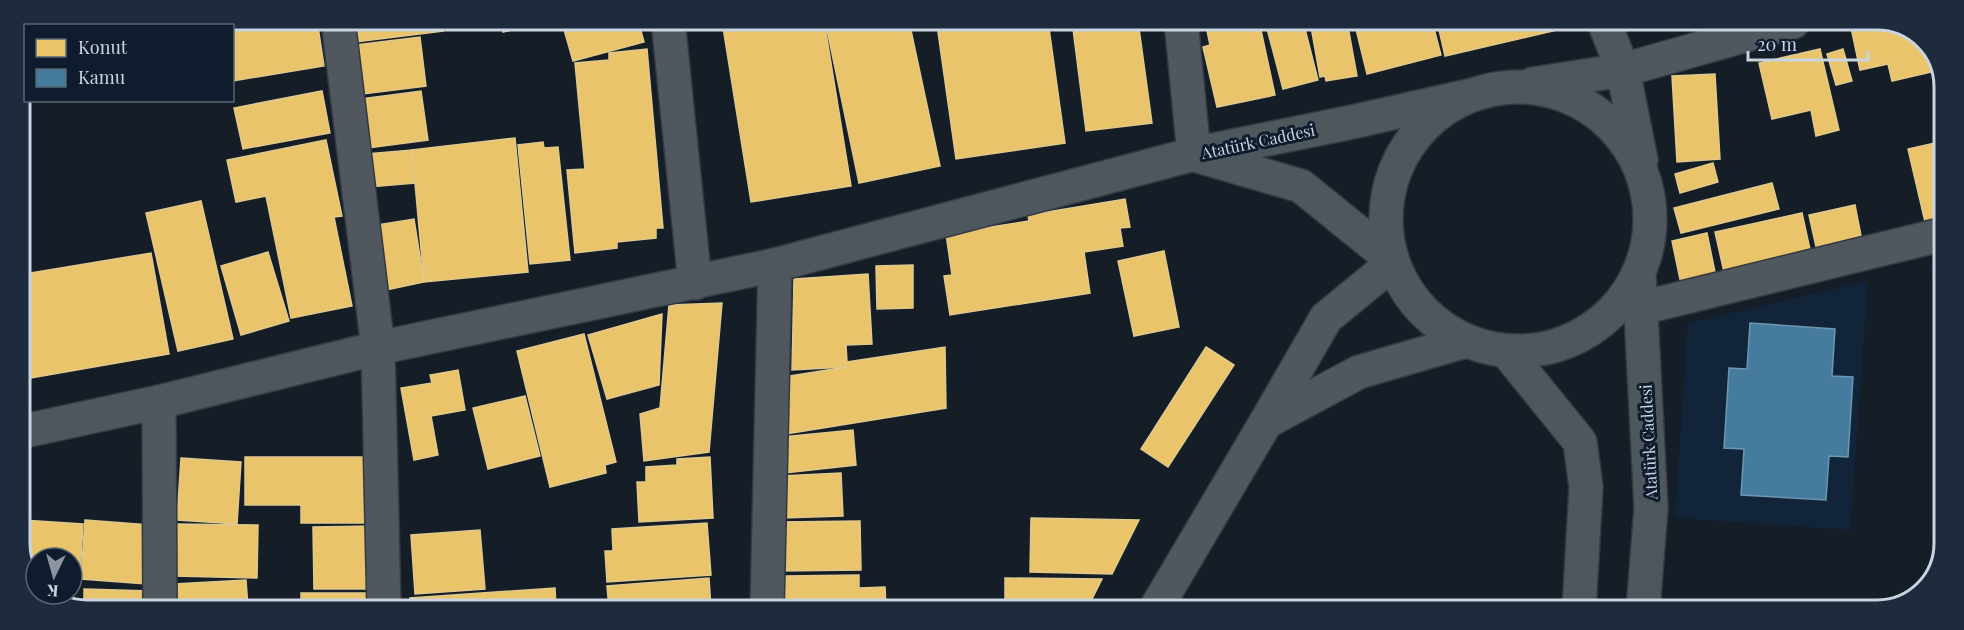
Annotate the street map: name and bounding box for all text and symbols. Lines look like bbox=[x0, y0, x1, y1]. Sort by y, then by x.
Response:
legend bbox=[24, 24, 234, 102]
scale bar bbox=[1748, 24, 1868, 62]
text: 20 m bbox=[1757, 32, 1797, 56]
text: Konut bbox=[78, 35, 128, 59]
text: Kamu bbox=[78, 65, 126, 89]
street label: Atatürk Caddesi bbox=[1198, 119, 1317, 163]
street label: Atatürk Caddesi bbox=[1634, 383, 1662, 501]
north arrow bbox=[24, 546, 84, 606]
text: K bbox=[45, 580, 59, 602]

